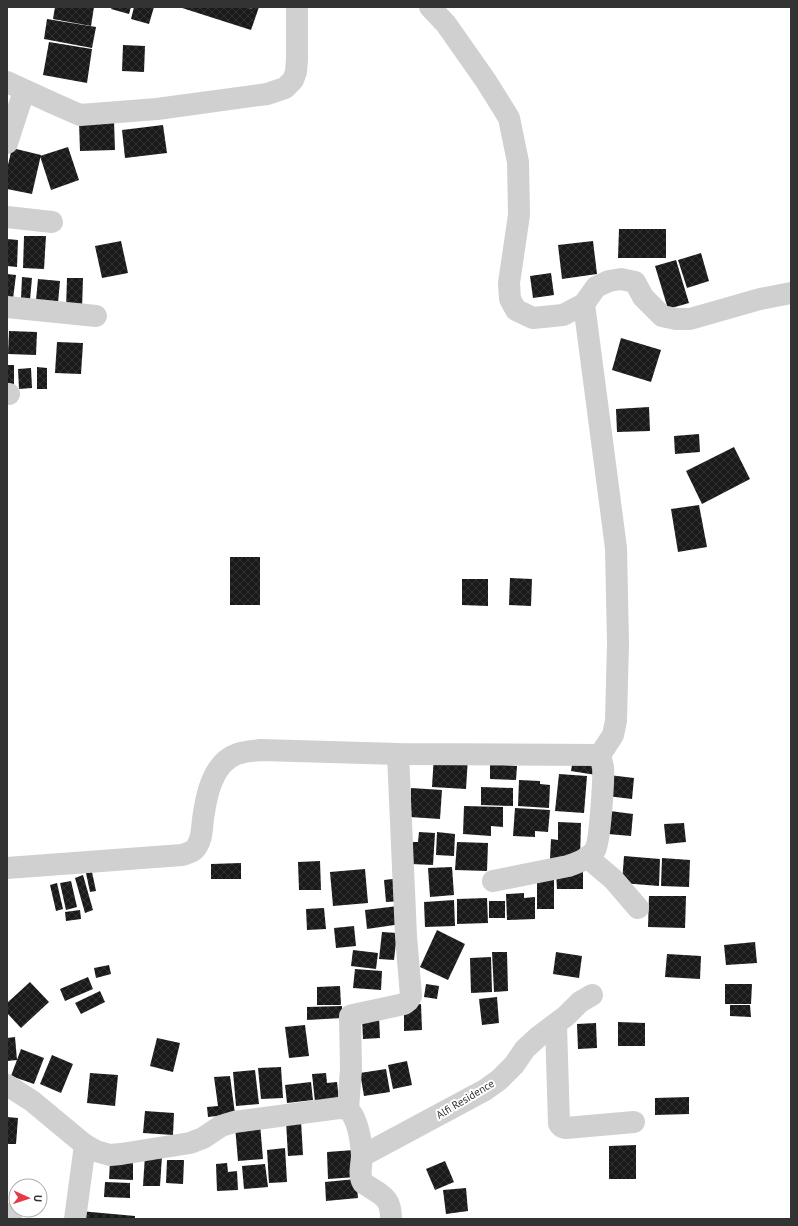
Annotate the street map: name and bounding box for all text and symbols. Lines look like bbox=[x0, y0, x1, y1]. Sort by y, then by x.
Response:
street label: Alfi Residence bbox=[433, 1076, 497, 1122]
north arrow bbox=[8, 1178, 48, 1218]
text: U bbox=[31, 1195, 45, 1202]

